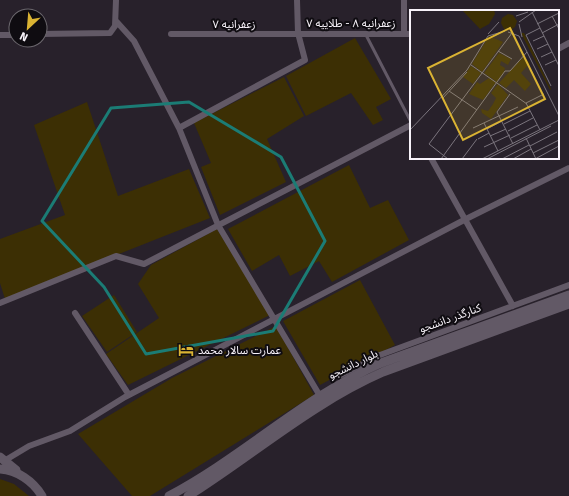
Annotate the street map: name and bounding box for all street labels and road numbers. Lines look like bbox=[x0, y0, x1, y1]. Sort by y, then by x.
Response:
street label: زعفرانیه ۸ - طلاییه ۷ bbox=[306, 17, 396, 30]
street label: زعفرانیه ۷ bbox=[212, 18, 256, 31]
street label: کنارگذر دانشجو bbox=[417, 301, 483, 336]
street label: بلوار دانشجو bbox=[326, 347, 380, 382]

